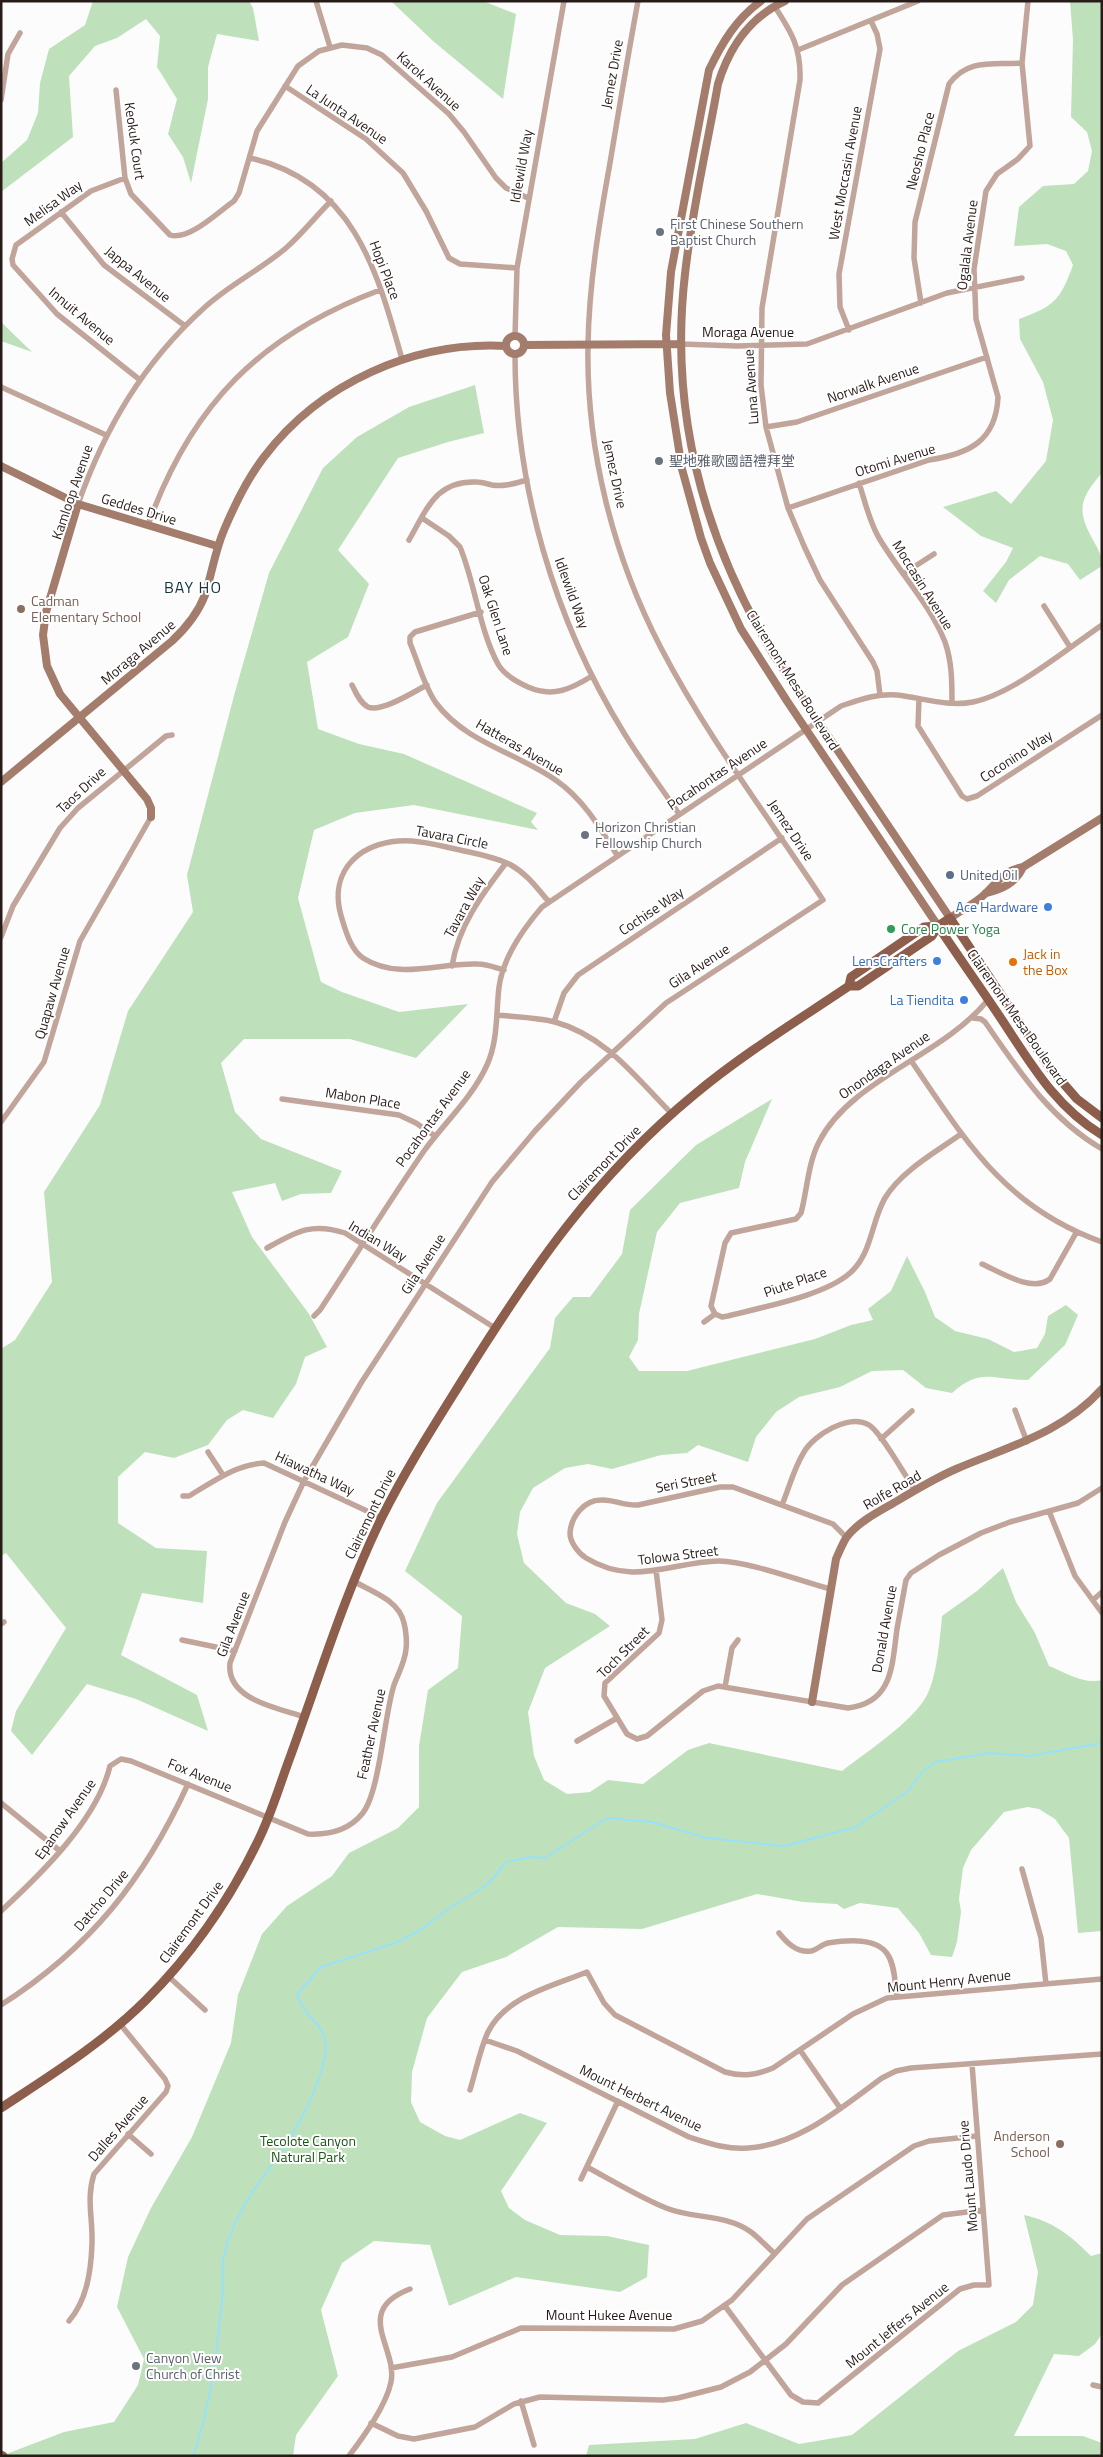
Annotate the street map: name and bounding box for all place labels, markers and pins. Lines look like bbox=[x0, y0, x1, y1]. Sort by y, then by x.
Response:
place label: First Chinese Southern Baptist Church bbox=[670, 213, 804, 250]
marker: First Chinese Southern Baptist Church bbox=[654, 226, 666, 238]
place label: 聖地雅歌國語禮拜堂 bbox=[669, 450, 795, 471]
marker: 聖地雅歌國語禮拜堂 bbox=[653, 455, 665, 467]
place label: Cadman Elementary School bbox=[31, 590, 141, 627]
marker: Cadman Elementary School bbox=[15, 603, 27, 615]
place label: Horizon Christian Fellowship Church bbox=[595, 816, 702, 853]
marker: Horizon Christian Fellowship Church bbox=[579, 829, 591, 841]
place label: United Oil bbox=[960, 864, 1018, 885]
marker: United Oil bbox=[944, 869, 956, 881]
place label: Ace Hardware bbox=[956, 896, 1038, 917]
marker: Ace Hardware bbox=[1042, 901, 1054, 913]
place label: Core Power Yoga bbox=[901, 918, 1000, 939]
marker: Core Power Yoga bbox=[885, 923, 897, 935]
place label: Jack in the Box bbox=[1023, 943, 1068, 980]
place label: LensCrafters bbox=[852, 950, 927, 971]
marker: LensCrafters bbox=[931, 955, 943, 967]
marker: Jack in the Box bbox=[1007, 956, 1019, 968]
place label: La Tiendita bbox=[890, 989, 954, 1010]
marker: La Tiendita bbox=[958, 994, 970, 1006]
place label: Anderson School bbox=[993, 2125, 1050, 2162]
marker: Anderson School bbox=[1054, 2138, 1066, 2150]
place label: Canyon View Church of Christ bbox=[146, 2347, 240, 2384]
marker: Canyon View Church of Christ bbox=[130, 2360, 142, 2372]

